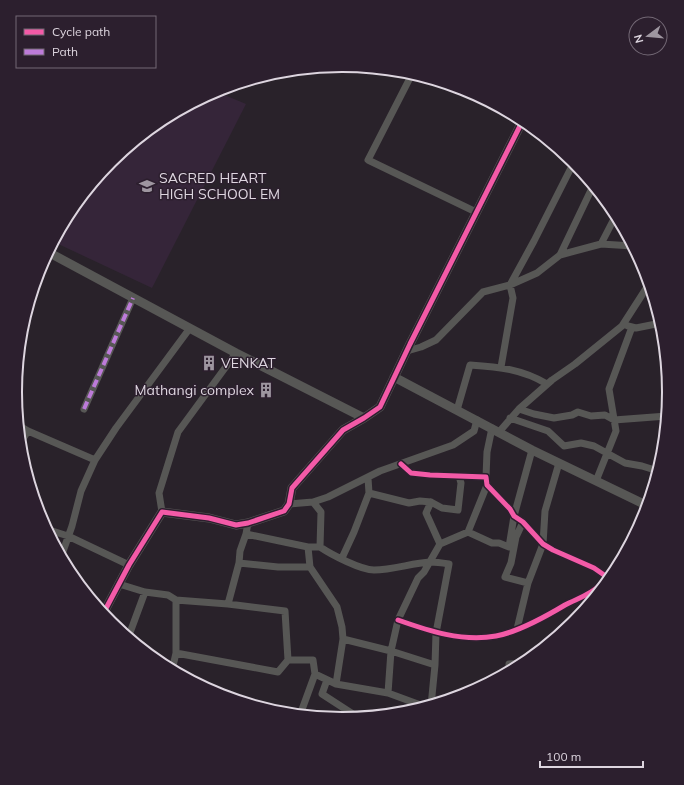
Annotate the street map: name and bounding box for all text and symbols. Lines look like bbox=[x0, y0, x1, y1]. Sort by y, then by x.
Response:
legend bbox=[16, 16, 156, 68]
north arrow bbox=[628, 16, 668, 56]
text: Cycle path bbox=[52, 24, 110, 39]
text: N bbox=[631, 33, 646, 45]
text: Path bbox=[52, 44, 78, 59]
place label: SACRED HEART HIGH SCHOOL EM bbox=[159, 169, 280, 203]
school or university icon: SACRED HEART HIGH SCHOOL EM bbox=[138, 177, 156, 195]
building icon: VENKAT bbox=[200, 354, 218, 372]
place label: VENKAT bbox=[221, 354, 276, 372]
place label: Mathangi complex bbox=[135, 381, 255, 399]
building icon: Mathangi complex bbox=[257, 381, 275, 399]
scale bar bbox=[540, 743, 643, 769]
text: 100 m bbox=[546, 749, 581, 764]

